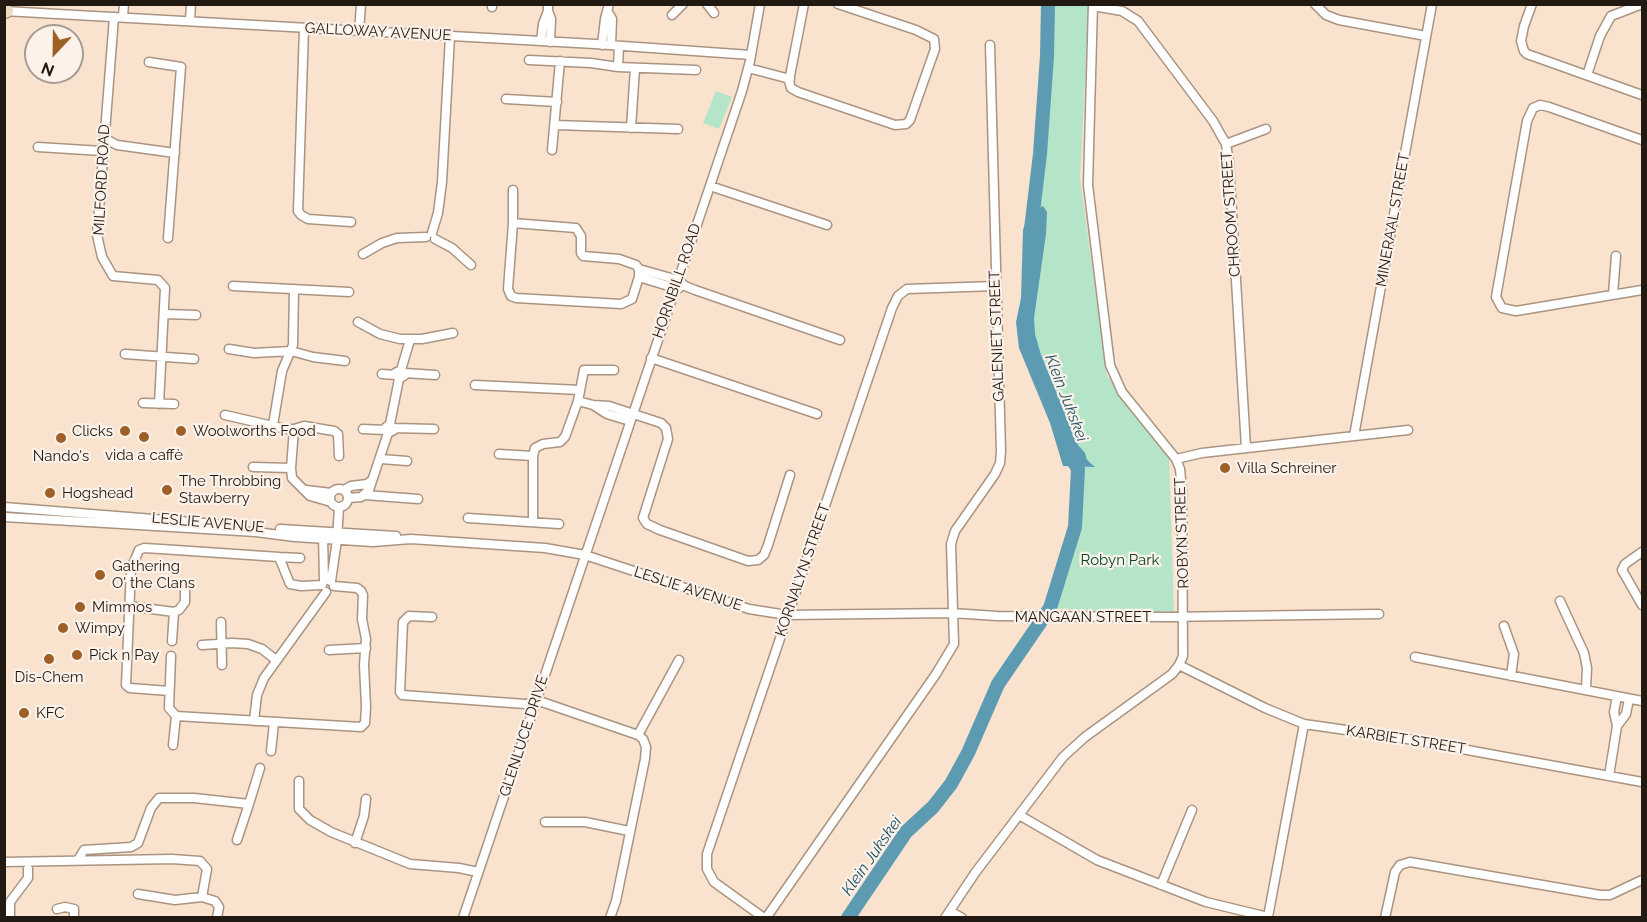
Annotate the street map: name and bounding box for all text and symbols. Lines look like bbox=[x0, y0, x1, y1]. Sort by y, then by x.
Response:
street label: GALLOWAY AVENUE bbox=[304, 19, 452, 45]
north arrow bbox=[24, 24, 84, 84]
text: N bbox=[39, 58, 57, 80]
street label: MILFORD ROAD bbox=[90, 124, 114, 236]
street label: CHROOM STREET bbox=[1218, 150, 1244, 278]
street label: MINERAAL STREET bbox=[1372, 152, 1414, 288]
street label: HORNBILL ROAD bbox=[649, 221, 705, 341]
street label: GALENIET STREET bbox=[986, 270, 1008, 402]
water label: Klein Jukskei bbox=[1041, 352, 1091, 444]
place label: Clicks bbox=[72, 422, 113, 440]
place label: Woolworths Food bbox=[193, 422, 316, 440]
marker: Clicks bbox=[118, 424, 132, 438]
marker: Woolworths Food bbox=[174, 424, 188, 438]
marker: vida a caffè bbox=[137, 430, 151, 444]
marker: Nando's bbox=[54, 431, 68, 445]
place label: vida a caffè bbox=[105, 446, 183, 464]
place label: Nando's bbox=[33, 447, 89, 465]
place label: Villa Schreiner bbox=[1237, 459, 1337, 477]
marker: Villa Schreiner bbox=[1218, 461, 1232, 475]
place label: The Throbbing Stawberry bbox=[179, 472, 281, 507]
street label: ROBYN STREET bbox=[1171, 477, 1193, 589]
marker: The Throbbing Stawberry bbox=[160, 483, 174, 497]
place label: Hogshead bbox=[62, 484, 133, 502]
marker: Hogshead bbox=[43, 486, 57, 500]
street label: KORNALYN STREET bbox=[772, 501, 834, 639]
street label: LESLIE AVENUE bbox=[151, 509, 265, 537]
park label: Robyn Park bbox=[1081, 551, 1159, 569]
place label: Gathering O' the Clans bbox=[112, 557, 195, 592]
street label: LESLIE AVENUE bbox=[632, 563, 744, 615]
marker: Gathering O' the Clans bbox=[93, 568, 107, 582]
place label: Mimmos bbox=[92, 598, 152, 616]
marker: Mimmos bbox=[73, 600, 87, 614]
street label: MANGAAN STREET bbox=[1015, 608, 1151, 626]
place label: Wimpy bbox=[75, 619, 125, 637]
marker: Wimpy bbox=[56, 621, 70, 635]
place label: Pick n Pay bbox=[89, 646, 159, 664]
marker: Pick n Pay bbox=[70, 648, 84, 662]
marker: Dis-Chem bbox=[42, 652, 56, 666]
place label: Dis-Chem bbox=[14, 668, 84, 686]
street label: GLENLUCE DRIVE bbox=[496, 673, 552, 799]
place label: KFC bbox=[36, 704, 65, 722]
marker: KFC bbox=[17, 706, 31, 720]
street label: KARBIET STREET bbox=[1345, 722, 1467, 758]
water label: Klein Jukskei bbox=[838, 813, 906, 899]

